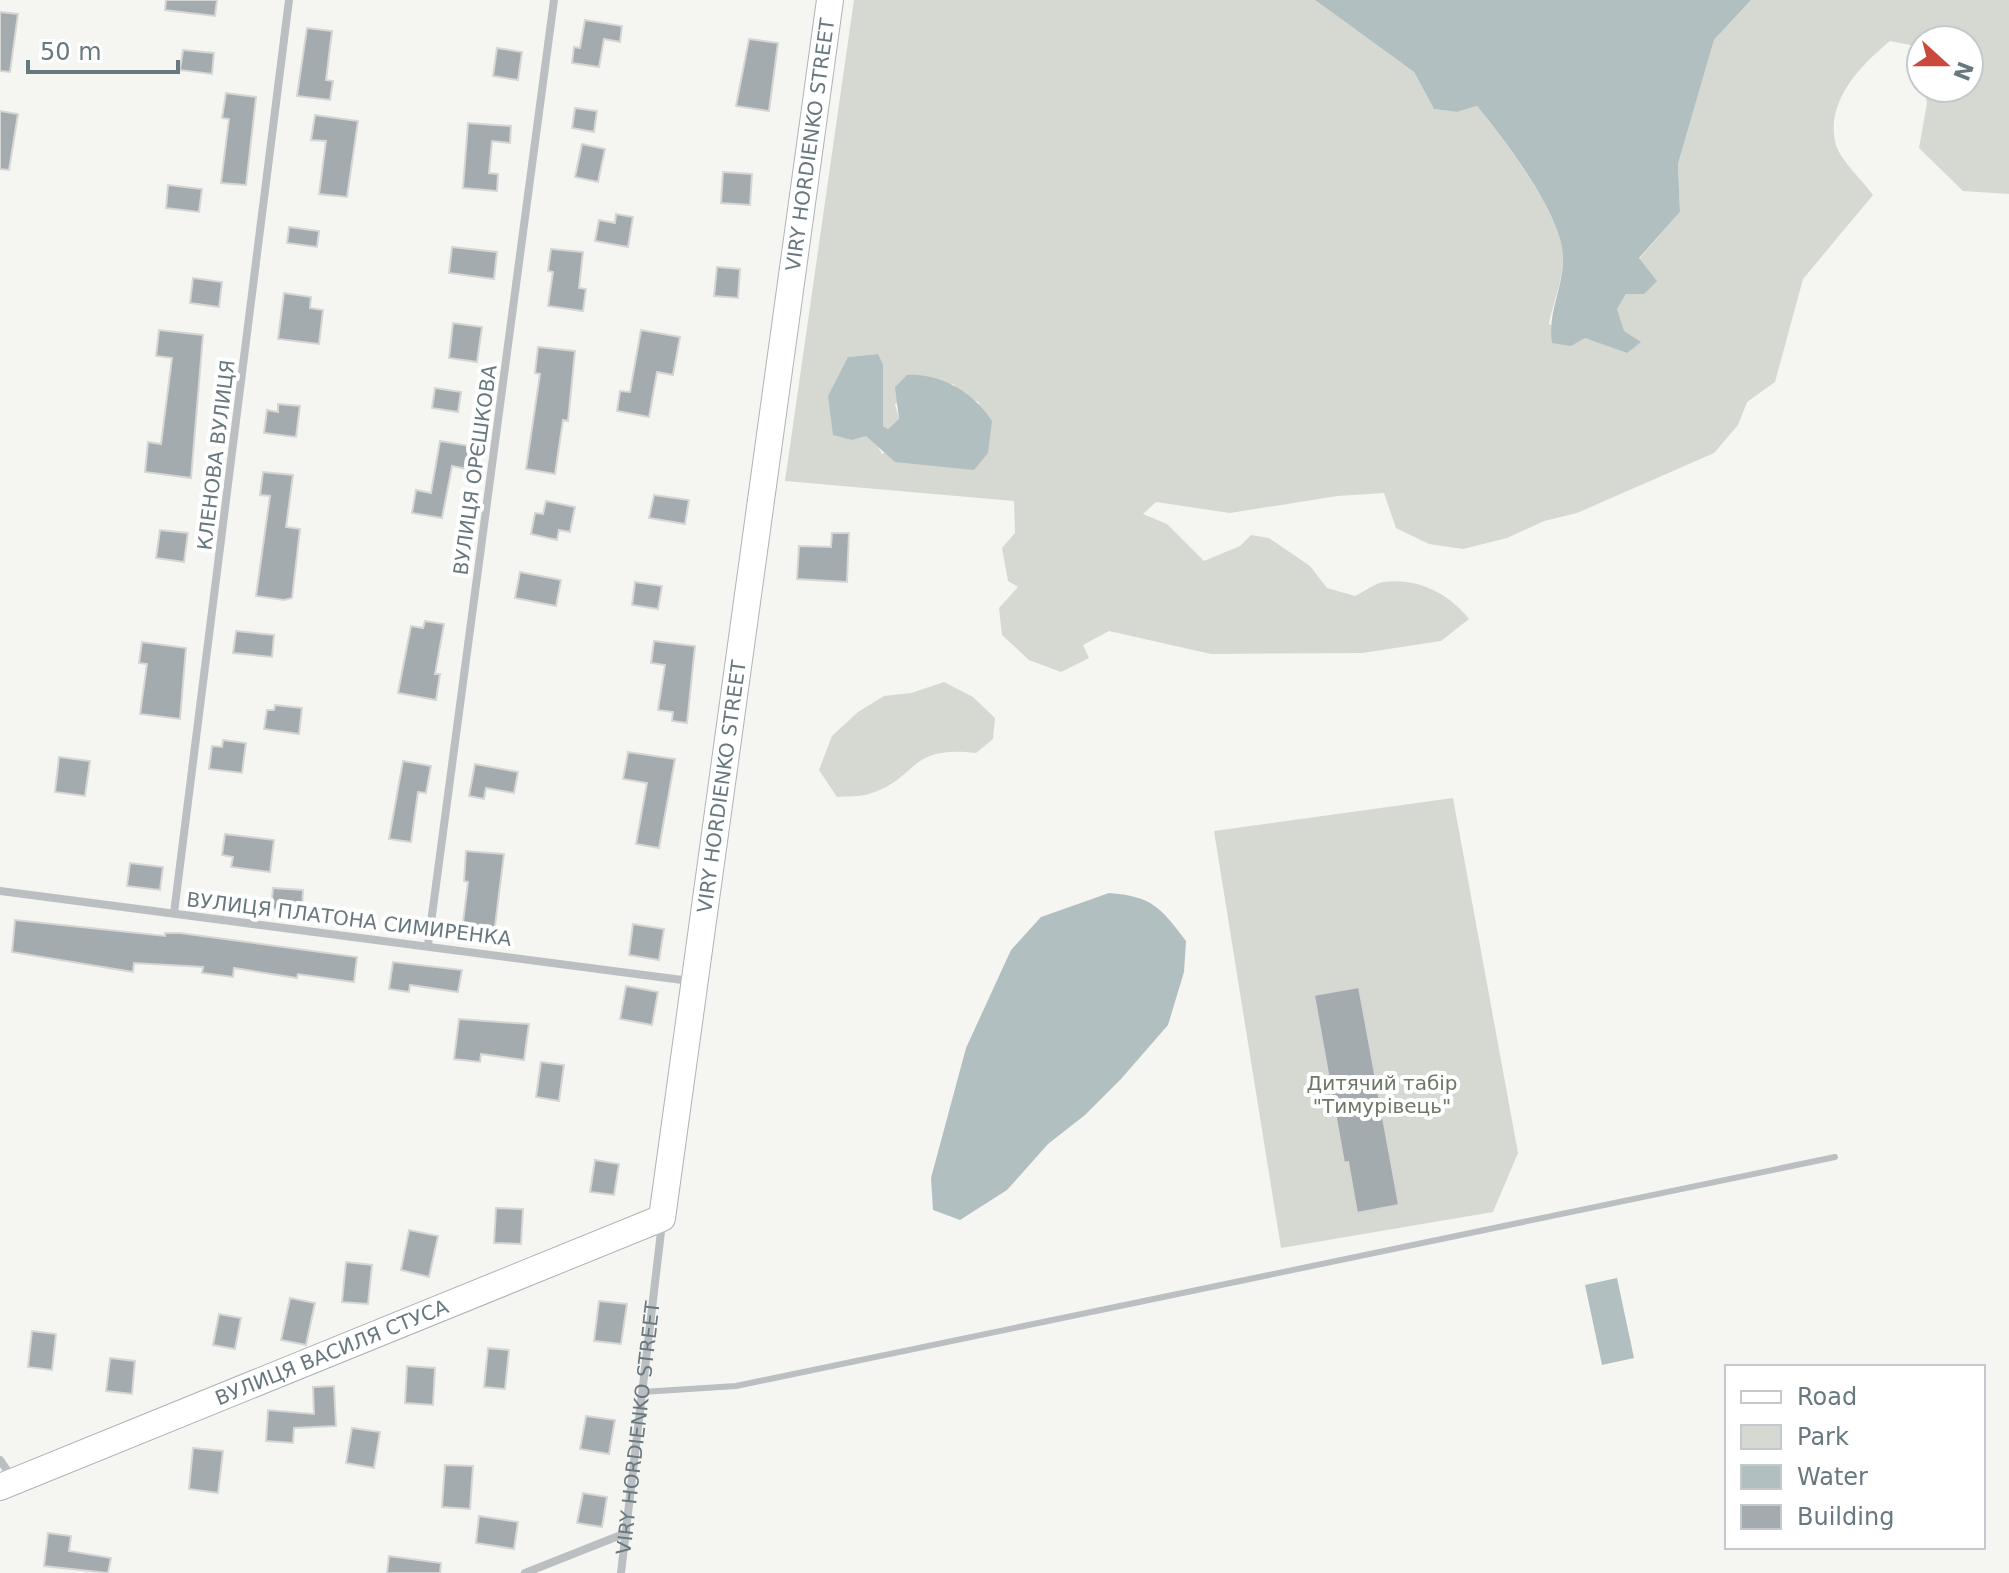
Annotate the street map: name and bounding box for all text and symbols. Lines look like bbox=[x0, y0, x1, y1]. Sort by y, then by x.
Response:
street label: VIRY HORDIENKO STREET bbox=[781, 16, 839, 273]
scale bar bbox=[28, 24, 178, 74]
north arrow bbox=[1905, 24, 1985, 104]
text: 50 m bbox=[40, 38, 102, 66]
text: N bbox=[1948, 58, 1978, 84]
street label: КЛЕНОВА ВУЛИЦЯ bbox=[192, 358, 240, 552]
street label: ВУЛИЦЯ ОРЄШКОВА bbox=[448, 363, 502, 577]
street label: VIRY HORDIENKO STREET bbox=[692, 658, 751, 915]
street label: ВУЛИЦЯ ПЛАТОНА СИМИРЕНКА bbox=[185, 887, 513, 951]
park label: Дитячий табір "Тимурівець" bbox=[1307, 1071, 1457, 1118]
street label: ВУЛИЦЯ ВАСИЛЯ СТУСА bbox=[212, 1294, 452, 1410]
street label: VIRY HORDIENKO STREET bbox=[611, 1299, 665, 1556]
legend bbox=[1725, 1365, 1985, 1549]
text: Road bbox=[1797, 1383, 1857, 1411]
text: Park bbox=[1797, 1423, 1849, 1451]
text: Water bbox=[1797, 1463, 1868, 1491]
text: Building bbox=[1797, 1503, 1894, 1531]

